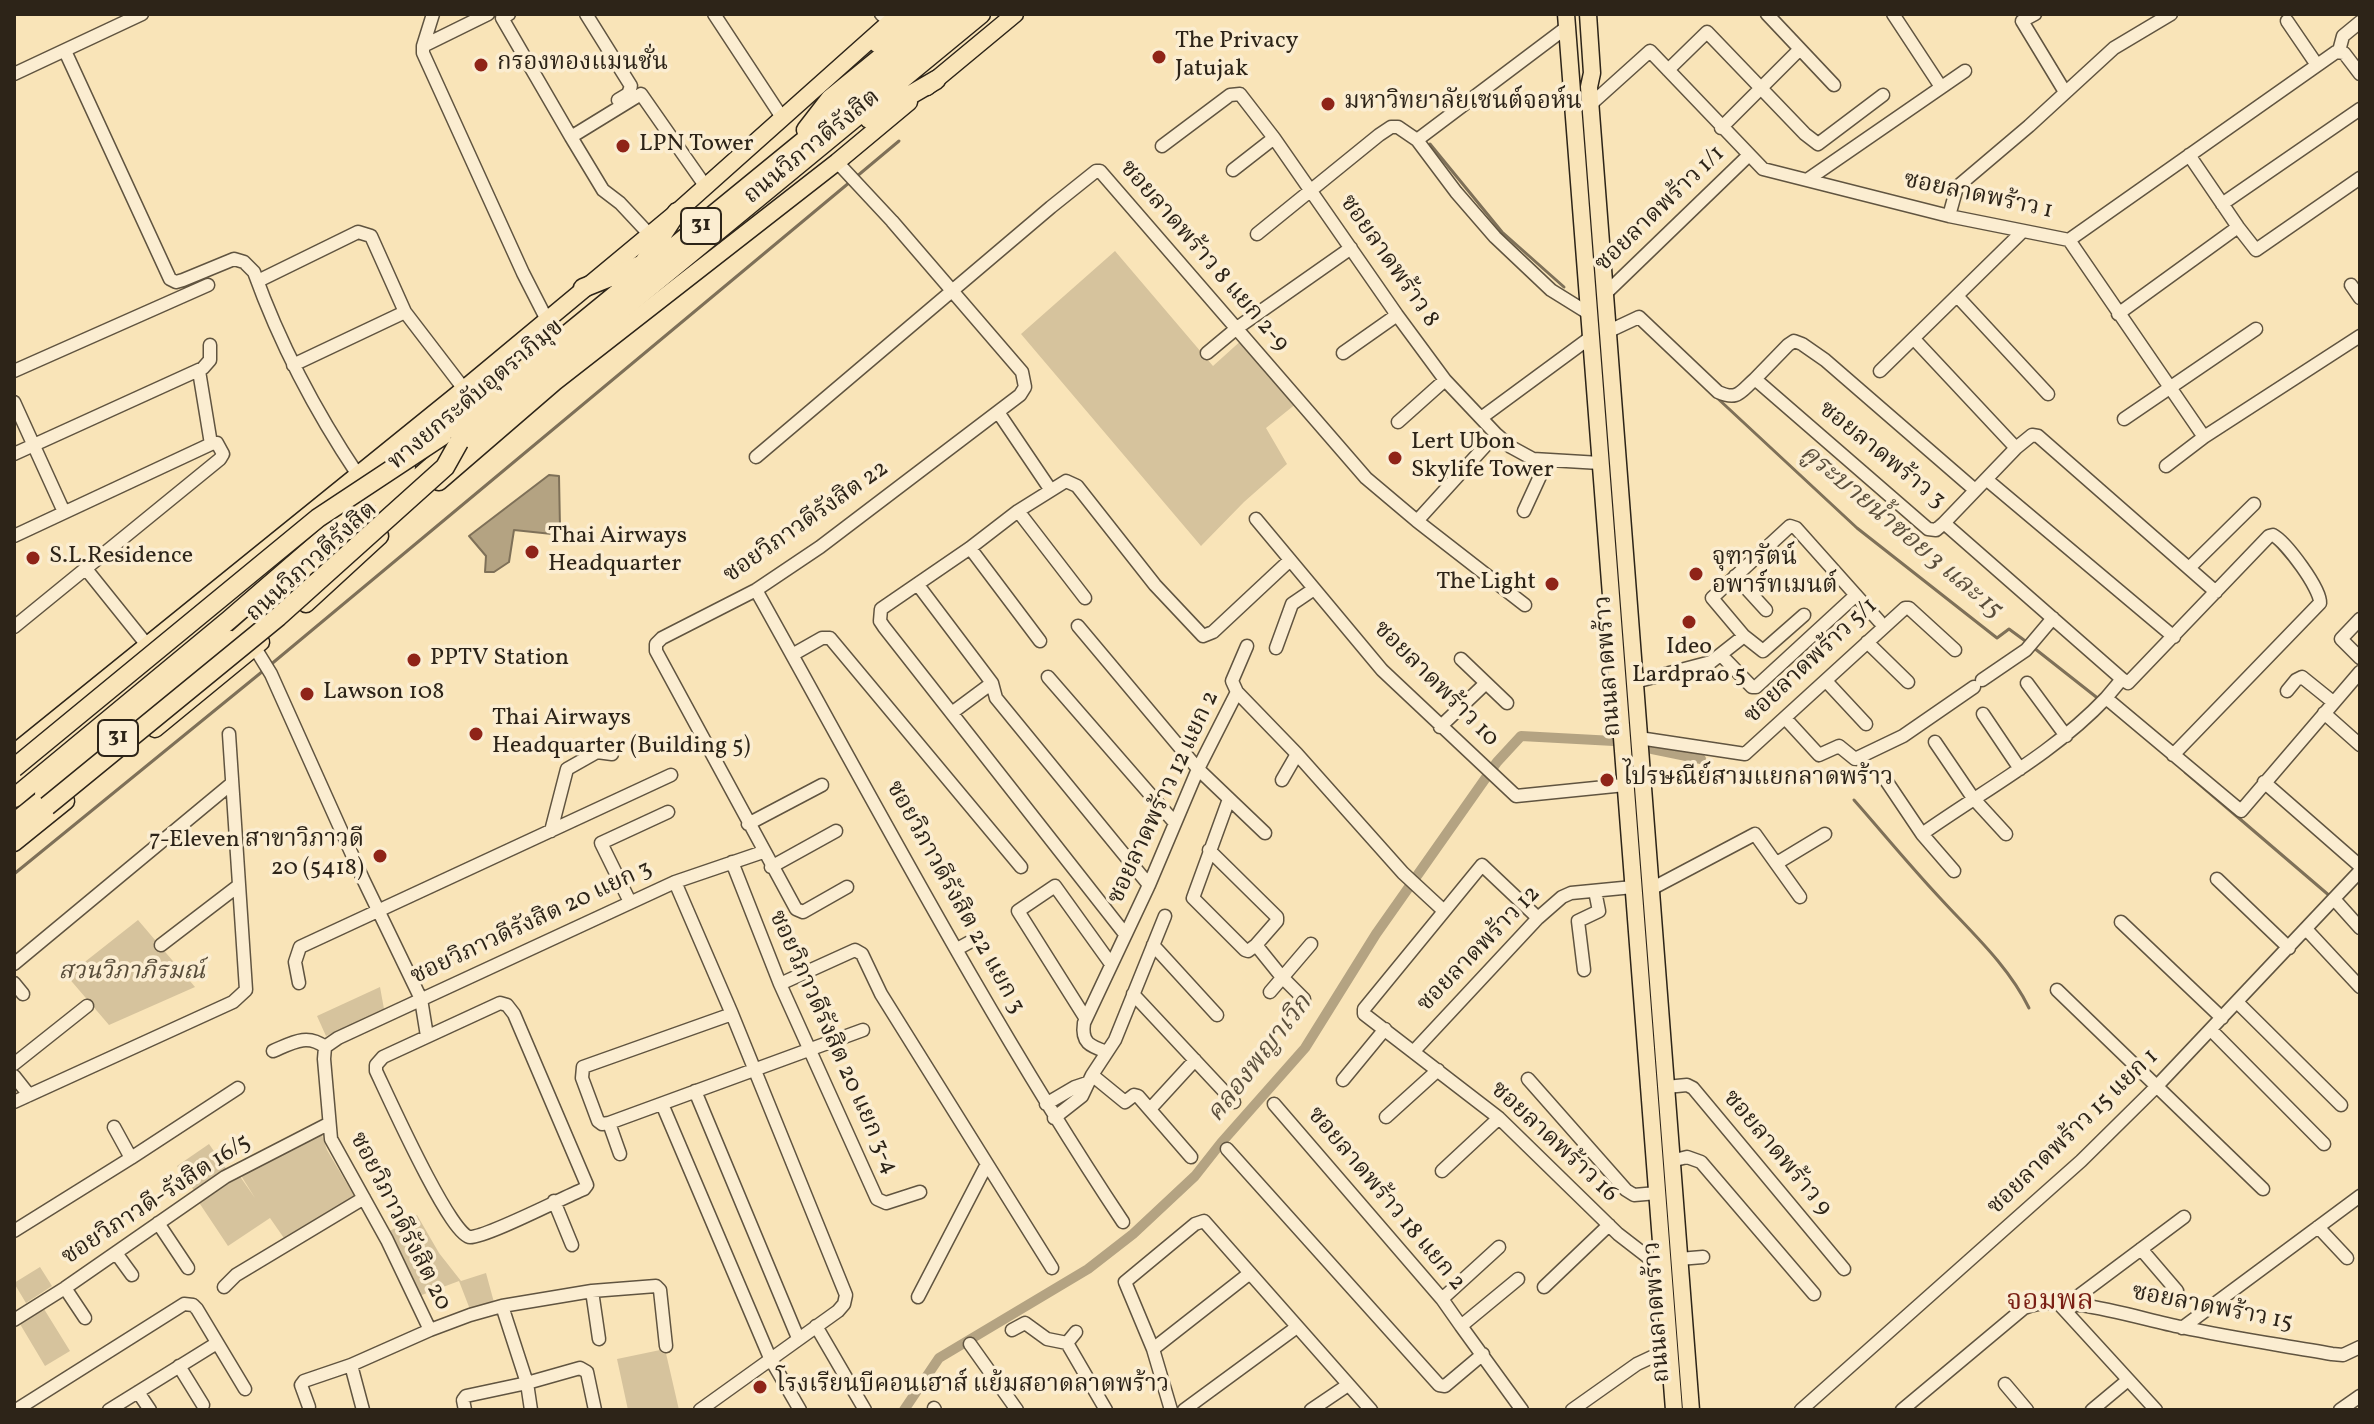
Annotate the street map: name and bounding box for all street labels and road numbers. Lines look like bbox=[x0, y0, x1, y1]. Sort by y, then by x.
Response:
street label: ถนนวิภาวดีรังสิต bbox=[739, 84, 887, 212]
street label: ซอยลาดพร้าว 1/1 bbox=[1590, 141, 1732, 279]
street label: ซอยลาดพร้าว 8 แยก 2-9 bbox=[1112, 155, 1294, 359]
street label: ซอยลาดพร้าว 1 bbox=[1901, 167, 2055, 227]
street label: ซอยลาดพร้าว 8 bbox=[1332, 190, 1444, 334]
road number: 31 bbox=[681, 208, 721, 244]
street label: ทางยกระดับอุตราภิมุข bbox=[384, 314, 570, 478]
street label: ซอยลาดพร้าว 3 bbox=[1812, 396, 1950, 516]
street label: ซอยวิภาวดีรังสิต 22 bbox=[719, 455, 895, 591]
street label: ถนนวิภาวดีรังสิต bbox=[241, 497, 385, 629]
street label: ซอยลาดพร้าว 5/1 bbox=[1739, 593, 1885, 731]
street label: ถนนลาดพร้าว bbox=[1591, 594, 1629, 738]
street label: ซอยลาดพร้าว 10 bbox=[1366, 616, 1504, 754]
street label: ซอยลาดพร้าว 12 แยก 2 bbox=[1103, 687, 1227, 909]
road number: 31 bbox=[98, 720, 138, 756]
street label: ซอยวิภาวดีรังสิต 22 แยก 3 bbox=[878, 777, 1030, 1019]
street label: ซอยวิภาวดีรังสิต 20 แยก 3 bbox=[407, 855, 657, 993]
street label: ซอยลาดพร้าว 12 bbox=[1412, 881, 1548, 1019]
street label: ซอยวิภาวดีรังสิต 20 แยก 3-4 bbox=[761, 907, 903, 1179]
street label: ซอยลาดพร้าว 15 แยก 1 bbox=[1982, 1044, 2166, 1222]
street label: ซอยลาดพร้าว 16 bbox=[1483, 1077, 1623, 1209]
street label: ซอยลาดพร้าว 9 bbox=[1715, 1085, 1837, 1223]
street label: ซอยลาดพร้าว 18 แยก 2 bbox=[1300, 1102, 1470, 1298]
street label: ซอยวิภาวดีรังสิต 20 bbox=[342, 1128, 456, 1316]
street label: ซอยวิภาวดี-รังสิต 16/5 bbox=[57, 1129, 257, 1273]
street label: ถนนลาดพร้าว bbox=[1640, 1240, 1678, 1384]
street label: ซอยลาดพร้าว 15 bbox=[2129, 1279, 2295, 1339]

